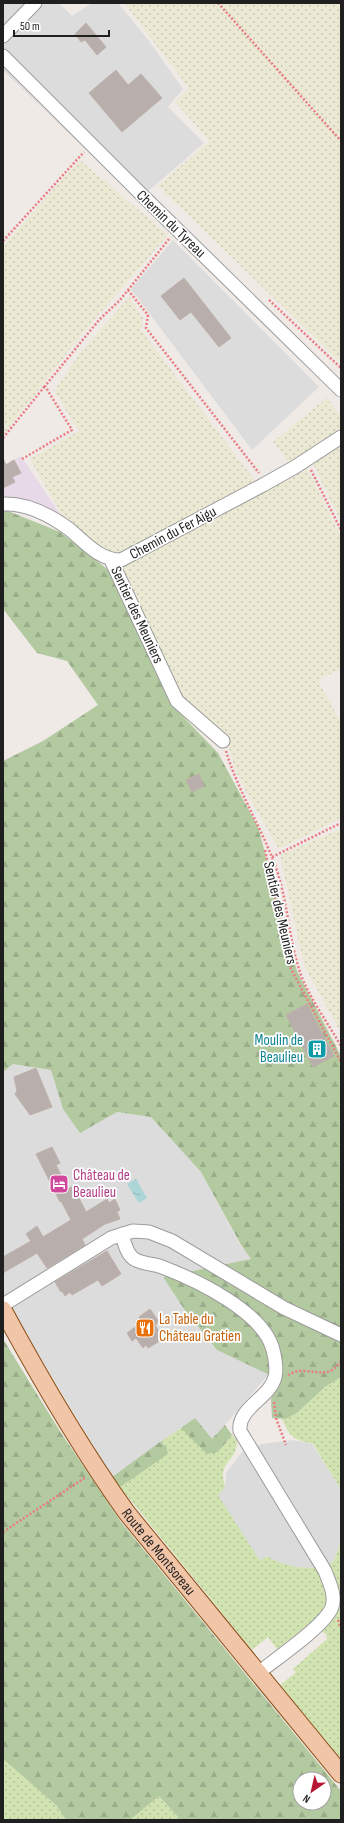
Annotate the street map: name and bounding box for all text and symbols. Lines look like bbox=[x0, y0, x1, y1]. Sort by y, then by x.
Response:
scale bar bbox=[14, 12, 109, 38]
text: 50 m bbox=[20, 19, 40, 34]
street label: Chemin du Tyreau bbox=[132, 186, 210, 262]
street label: Chemin du Fer Aigu bbox=[126, 502, 220, 564]
street label: Sentier des Meuniers bbox=[106, 563, 168, 667]
street label: Sentier des Meuniers bbox=[259, 860, 301, 966]
place label: Moulin de Beaulieu bbox=[255, 1031, 303, 1067]
building icon: Moulin de Beaulieu bbox=[306, 1038, 328, 1060]
place label: Château de Beaulieu bbox=[73, 1166, 130, 1202]
hotel icon: Château de Beaulieu bbox=[48, 1173, 70, 1195]
place label: La Table du Château Gratien bbox=[159, 1310, 241, 1346]
restaurant icon: La Table du Château Gratien bbox=[134, 1317, 156, 1339]
street label: Route de Montsoreau bbox=[117, 1505, 200, 1599]
north arrow bbox=[292, 1771, 332, 1811]
text: N bbox=[301, 1792, 313, 1806]

